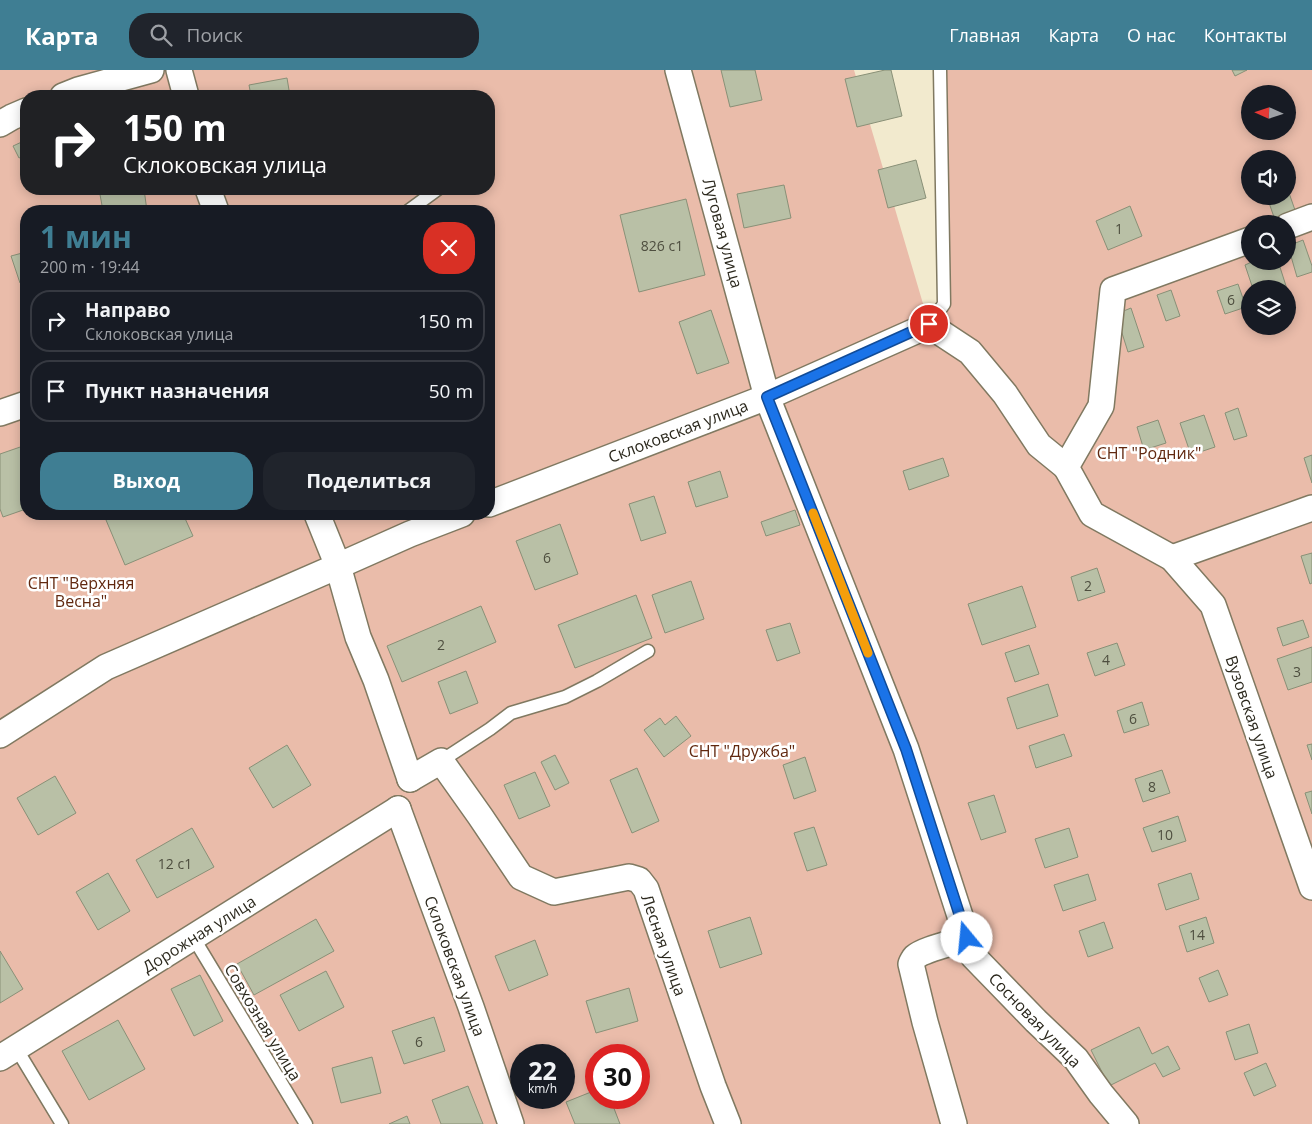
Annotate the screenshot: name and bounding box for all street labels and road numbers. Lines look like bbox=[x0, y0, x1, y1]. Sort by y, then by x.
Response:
street label: Луговая улица bbox=[698, 176, 748, 290]
street label: Склоковская улица bbox=[605, 394, 751, 468]
street label: Вузовская улица bbox=[1221, 652, 1283, 782]
street label: Дорожная улица bbox=[138, 890, 260, 978]
street label: Лесная улица bbox=[636, 891, 692, 999]
street label: Склоковская улица bbox=[419, 893, 491, 1039]
street label: Совхозная улица bbox=[219, 959, 307, 1085]
street label: Сосновая улица bbox=[984, 968, 1086, 1072]

